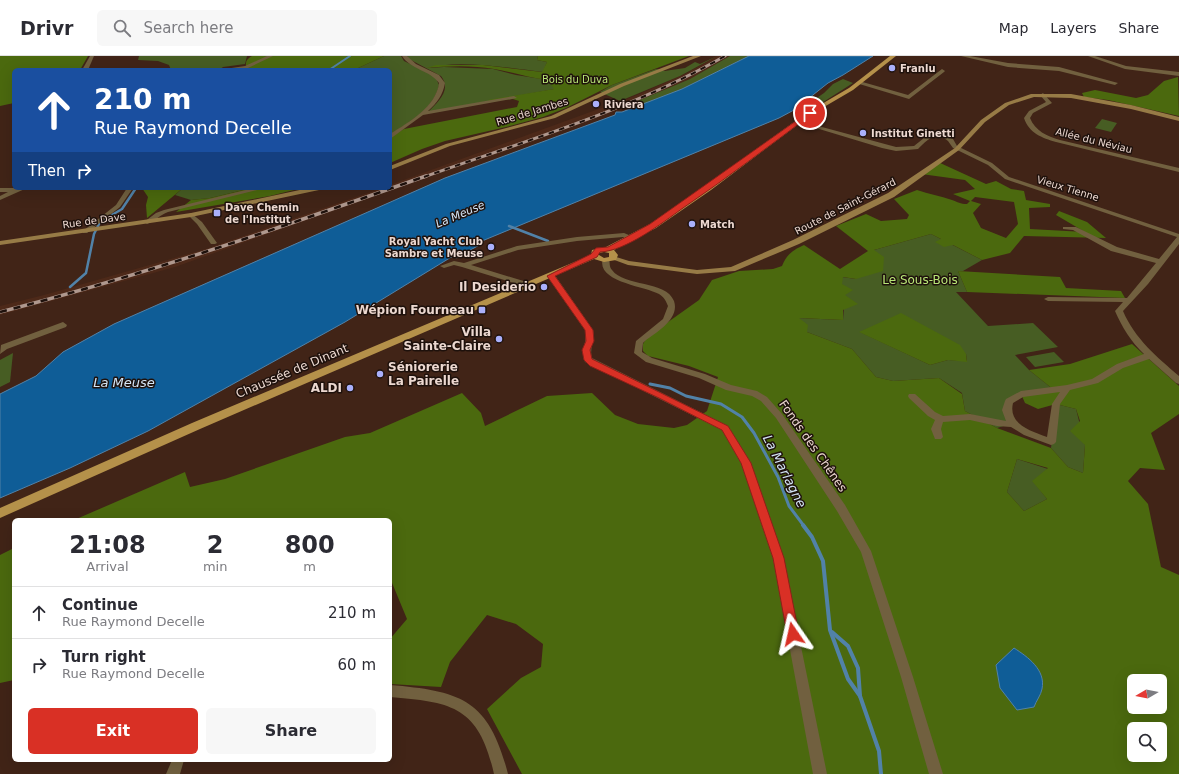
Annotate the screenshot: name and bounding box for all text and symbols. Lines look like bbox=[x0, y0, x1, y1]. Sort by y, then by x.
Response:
search box bbox=[97, 10, 377, 46]
text: Drivr bbox=[20, 17, 73, 39]
icon: search bbox=[111, 17, 133, 39]
text: Search here bbox=[143, 19, 234, 37]
text: Map bbox=[999, 20, 1028, 36]
text: Layers bbox=[1050, 20, 1097, 36]
text: Share bbox=[1119, 20, 1159, 36]
marker: Franlu bbox=[887, 63, 897, 73]
place label: Franlu bbox=[900, 63, 936, 74]
park label: Bois du Duva bbox=[542, 74, 608, 85]
text: 210 m bbox=[94, 83, 191, 116]
icon: ahead bbox=[28, 84, 80, 136]
street label: Rue de Jambes bbox=[495, 95, 569, 128]
pin bbox=[793, 96, 827, 130]
marker: Riviera bbox=[591, 99, 601, 109]
place label: Riviera bbox=[604, 99, 644, 110]
icon: arrive bbox=[799, 102, 821, 124]
text: Rue Raymond Decelle bbox=[94, 117, 292, 138]
street label: Allée du Néviau bbox=[1054, 126, 1133, 155]
marker: Institut Ginetti bbox=[858, 128, 868, 138]
place label: Institut Ginetti bbox=[871, 128, 955, 139]
icon: right bbox=[73, 160, 95, 182]
text: Then bbox=[28, 162, 65, 180]
street label: Vieux Tienne bbox=[1035, 174, 1100, 203]
street label: Route de Saint-Gérard bbox=[793, 176, 898, 237]
water label: La Meuse bbox=[434, 198, 487, 231]
place label: Dave Chemin de l'Institut bbox=[225, 202, 299, 225]
marker: Dave Chemin de l'Institut bbox=[212, 208, 222, 218]
street label: Rue de Dave bbox=[62, 211, 126, 230]
marker: Match bbox=[687, 219, 697, 229]
place label: Match bbox=[700, 219, 735, 230]
place label: Royal Yacht Club Sambre et Meuse bbox=[385, 236, 483, 259]
marker: Royal Yacht Club Sambre et Meuse bbox=[486, 242, 496, 252]
park label: Le Sous-Bois bbox=[882, 273, 958, 287]
place label: Il Desiderio bbox=[459, 280, 536, 294]
marker: Il Desiderio bbox=[539, 282, 549, 292]
place label: Wépion Fourneau bbox=[356, 303, 474, 317]
marker: Wépion Fourneau bbox=[477, 305, 487, 315]
place label: Villa Sainte-Claire bbox=[404, 325, 491, 353]
marker: Villa Sainte-Claire bbox=[494, 334, 504, 344]
street label: Chaussée de Dinant bbox=[234, 341, 351, 401]
place label: Séniorerie La Pairelle bbox=[388, 360, 459, 388]
marker: Séniorerie La Pairelle bbox=[375, 369, 385, 379]
water label: La Meuse bbox=[93, 375, 155, 390]
place label: ALDI bbox=[311, 381, 342, 395]
marker: ALDI bbox=[345, 383, 355, 393]
street label: Fonds des Chênes bbox=[776, 397, 850, 495]
water label: La Marlagne bbox=[760, 432, 809, 510]
text: 21:08 bbox=[69, 531, 146, 559]
text: 2 bbox=[207, 531, 223, 559]
text: 800 bbox=[285, 531, 335, 559]
text: Arrival bbox=[86, 559, 129, 574]
text: min bbox=[203, 559, 227, 574]
text: m bbox=[303, 559, 316, 574]
text: Continue bbox=[62, 596, 138, 614]
icon: ahead bbox=[28, 602, 50, 624]
text: 210 m bbox=[328, 604, 376, 622]
position arrow bbox=[772, 613, 814, 655]
text: Rue Raymond Decelle bbox=[62, 614, 205, 629]
text: Turn right bbox=[62, 648, 146, 666]
icon: right bbox=[28, 654, 50, 676]
text: 60 m bbox=[338, 656, 376, 674]
text: Rue Raymond Decelle bbox=[62, 666, 205, 681]
north arrow bbox=[1127, 674, 1167, 714]
map controls bbox=[1127, 674, 1167, 762]
button: Exit bbox=[28, 708, 198, 754]
button: Share bbox=[206, 708, 376, 754]
button: search bbox=[1127, 722, 1167, 762]

